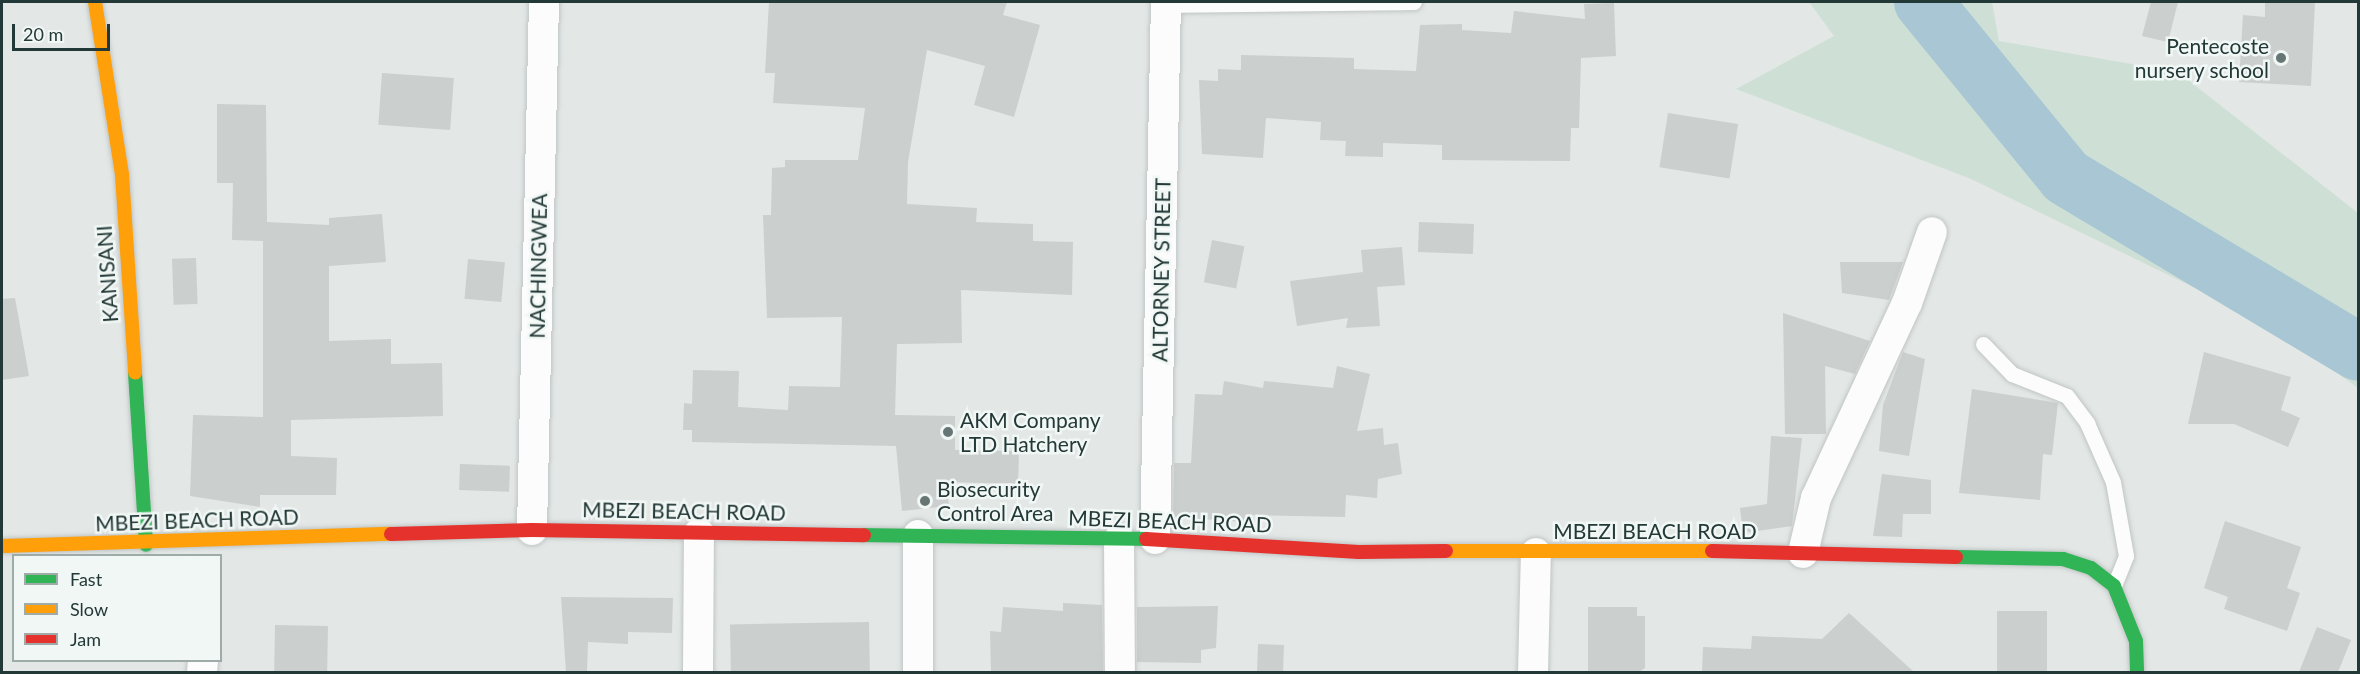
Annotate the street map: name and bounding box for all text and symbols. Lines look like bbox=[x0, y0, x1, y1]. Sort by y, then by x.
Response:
scale bar bbox=[15, 12, 112, 50]
text: 20 m bbox=[23, 23, 63, 45]
place label: Pentecoste nursery school bbox=[2134, 33, 2269, 83]
marker: Pentecoste nursery school bbox=[2274, 51, 2288, 65]
street label: ALTORNEY STREET bbox=[1147, 177, 1175, 363]
street label: NACHINGWEA bbox=[524, 193, 552, 339]
street label: KANISANI bbox=[91, 225, 123, 323]
place label: AKM Company LTD Hatchery bbox=[960, 407, 1100, 457]
marker: AKM Company LTD Hatchery bbox=[941, 425, 955, 439]
place label: Biosecurity Control Area bbox=[937, 476, 1054, 526]
marker: Biosecurity Control Area bbox=[918, 494, 932, 508]
street label: MBEZI BEACH ROAD bbox=[582, 497, 786, 525]
street label: MBEZI BEACH ROAD bbox=[95, 504, 299, 536]
street label: MBEZI BEACH ROAD bbox=[1068, 505, 1272, 537]
street label: MBEZI BEACH ROAD bbox=[1553, 518, 1757, 544]
legend bbox=[12, 554, 222, 662]
text: Fast bbox=[70, 568, 102, 590]
text: Slow bbox=[70, 598, 108, 620]
text: Jam bbox=[70, 628, 101, 650]

